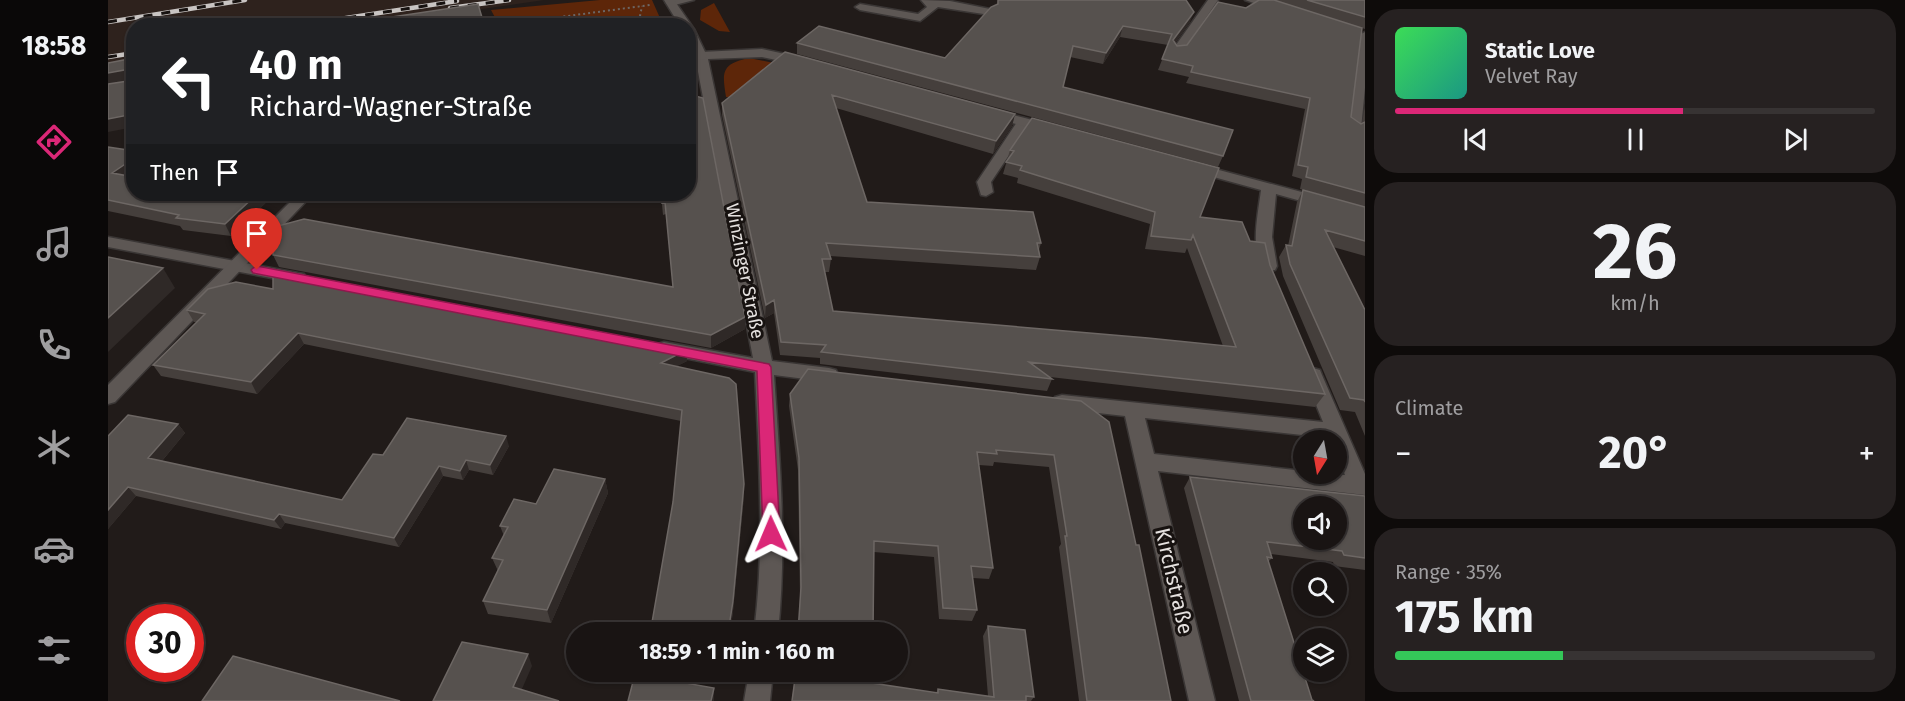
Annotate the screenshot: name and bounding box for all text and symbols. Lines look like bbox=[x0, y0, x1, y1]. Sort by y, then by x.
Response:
text: 18:58 bbox=[21, 30, 87, 62]
text: Static Love bbox=[1485, 37, 1595, 64]
text: 40 m bbox=[249, 40, 343, 90]
icon: left bbox=[150, 42, 228, 120]
text: Velvet Ray bbox=[1485, 64, 1578, 88]
text: Richard-Wagner-Straße bbox=[249, 91, 532, 123]
icon: directions bbox=[33, 121, 75, 163]
icon: previous bbox=[1459, 123, 1492, 156]
icon: pause bbox=[1619, 123, 1652, 156]
icon: next bbox=[1779, 123, 1812, 156]
icon: arrive bbox=[211, 156, 244, 189]
text: Then bbox=[150, 159, 199, 186]
street label: Winzinger Straße bbox=[721, 201, 769, 341]
text: 26 bbox=[1593, 205, 1677, 299]
pin bbox=[231, 208, 282, 270]
icon: arrive bbox=[240, 217, 273, 250]
icon: music bbox=[33, 223, 75, 265]
text: km/h bbox=[1610, 291, 1660, 315]
icon: phone bbox=[33, 324, 75, 366]
text: Climate bbox=[1395, 396, 1463, 420]
icon: climate bbox=[33, 426, 75, 468]
text: 20° bbox=[1598, 426, 1672, 480]
north arrow bbox=[1293, 430, 1347, 484]
map controls bbox=[1293, 430, 1347, 682]
text: − bbox=[1395, 434, 1412, 474]
text: + bbox=[1859, 434, 1875, 474]
button: sound bbox=[1293, 496, 1347, 550]
position arrow bbox=[739, 502, 803, 566]
street label: Kirchstraße bbox=[1149, 525, 1199, 637]
icon: car bbox=[33, 528, 75, 570]
text: Range · 35% bbox=[1395, 560, 1502, 584]
button: search bbox=[1293, 562, 1347, 616]
text: 175 km bbox=[1395, 590, 1534, 644]
speed limit sign: 30 bbox=[126, 604, 204, 682]
button: layers bbox=[1293, 628, 1347, 682]
icon: filters bbox=[33, 629, 75, 671]
text: 18:59 · 1 min · 160 m bbox=[639, 638, 835, 665]

